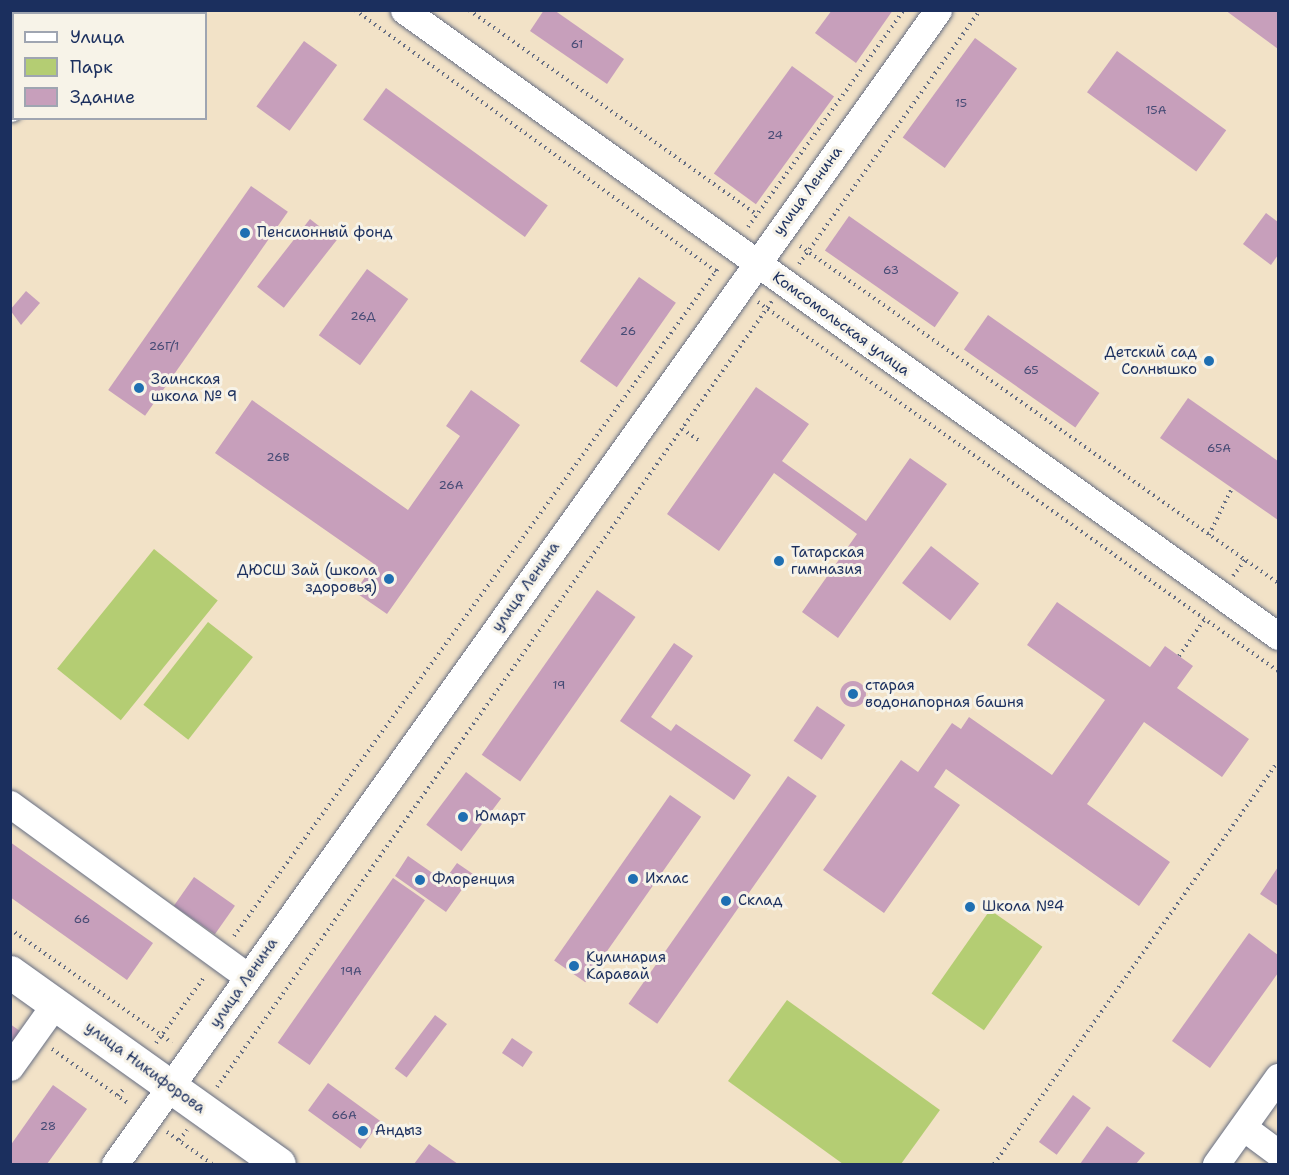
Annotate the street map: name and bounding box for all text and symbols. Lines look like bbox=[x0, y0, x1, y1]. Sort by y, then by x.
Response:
legend bbox=[12, 12, 207, 120]
text: Улица bbox=[70, 25, 124, 49]
house number: 61 bbox=[571, 38, 583, 52]
text: Парк bbox=[70, 55, 113, 79]
text: Здание bbox=[70, 85, 135, 109]
house number: 15 bbox=[955, 97, 967, 111]
house number: 15А bbox=[1146, 104, 1166, 118]
house number: 24 bbox=[767, 129, 783, 143]
street label: улица Ленина bbox=[770, 143, 846, 239]
place label: Пенсионный фонд bbox=[257, 224, 393, 242]
marker: Пенсионный фонд bbox=[238, 226, 252, 240]
house number: 63 bbox=[883, 264, 899, 278]
street label: Комсомольская улица bbox=[769, 268, 913, 380]
house number: 26Д bbox=[350, 310, 376, 324]
house number: 26 bbox=[620, 325, 636, 339]
house number: 26Г/1 bbox=[149, 340, 179, 354]
place label: Детский сад Солнышко bbox=[1105, 343, 1197, 378]
marker: Детский сад Солнышко bbox=[1202, 354, 1216, 368]
house number: 65 bbox=[1023, 364, 1039, 378]
place label: Заинская школа № 9 bbox=[151, 370, 237, 405]
marker: Заинская школа № 9 bbox=[132, 381, 146, 395]
house number: 65А bbox=[1207, 442, 1231, 456]
house number: 26В bbox=[266, 451, 290, 465]
house number: 26А bbox=[439, 479, 463, 493]
street label: улица Ленина bbox=[488, 539, 564, 635]
place label: Татарская гимназия bbox=[791, 543, 865, 578]
marker: Татарская гимназия bbox=[772, 554, 786, 568]
place label: ДЮСШ Зай (школа здоровья) bbox=[237, 561, 377, 596]
marker: ДЮСШ Зай (школа здоровья) bbox=[382, 572, 396, 586]
place label: старая водонапорная башня bbox=[865, 676, 1024, 711]
house number: 19 bbox=[553, 679, 565, 693]
marker: старая водонапорная башня bbox=[846, 687, 860, 701]
place label: Юмарт bbox=[475, 808, 526, 826]
marker: Юмарт bbox=[456, 810, 470, 824]
place label: Ихлас bbox=[645, 870, 689, 888]
place label: Флоренция bbox=[432, 871, 515, 889]
marker: Ихлас bbox=[626, 872, 640, 886]
marker: Флоренция bbox=[413, 873, 427, 887]
place label: Склад bbox=[738, 892, 782, 910]
marker: Склад bbox=[719, 894, 733, 908]
place label: Школа №4 bbox=[982, 898, 1064, 916]
marker: Школа №4 bbox=[963, 900, 977, 914]
house number: 66 bbox=[74, 913, 90, 927]
street label: улица Ленина bbox=[206, 935, 282, 1031]
place label: Кулинария Каравай bbox=[586, 948, 666, 983]
marker: Кулинария Каравай bbox=[567, 959, 581, 973]
house number: 19А bbox=[340, 965, 362, 979]
street label: улица Никифорова bbox=[81, 1018, 209, 1118]
house number: 66А bbox=[331, 1109, 357, 1123]
house number: 28 bbox=[40, 1120, 56, 1134]
place label: Андыз bbox=[375, 1122, 422, 1140]
marker: Андыз bbox=[356, 1124, 370, 1138]

